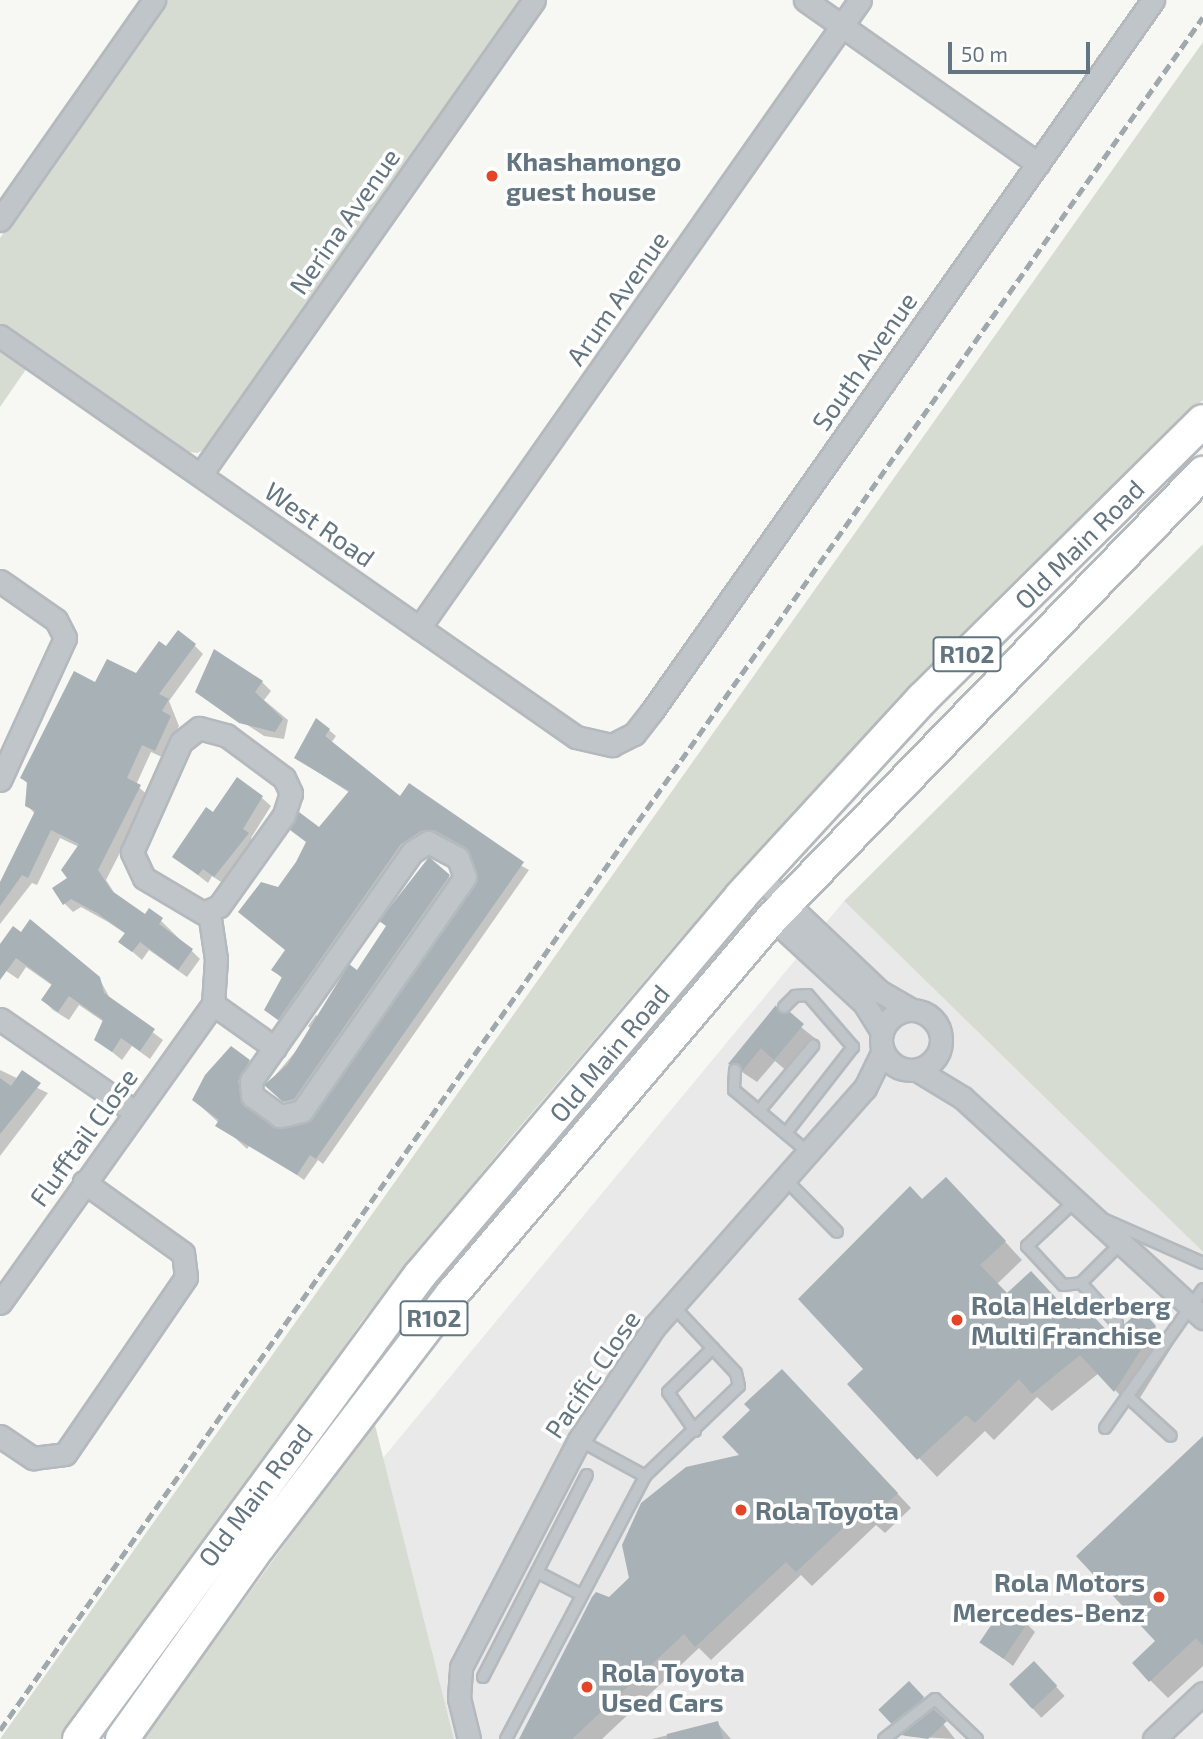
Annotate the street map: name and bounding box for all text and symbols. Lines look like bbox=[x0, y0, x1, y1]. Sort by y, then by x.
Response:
scale bar bbox=[951, 28, 1093, 72]
text: 50 m bbox=[961, 41, 1008, 66]
street label: Nerina Avenue bbox=[282, 142, 406, 300]
place label: Khashamongo guest house bbox=[506, 145, 681, 206]
marker: Khashamongo guest house bbox=[484, 168, 500, 184]
street label: Arum Avenue bbox=[559, 225, 675, 371]
street label: South Avenue bbox=[805, 286, 923, 436]
street label: Old Main Road bbox=[1008, 473, 1150, 615]
street label: West Road bbox=[259, 475, 381, 573]
road number: R102 bbox=[932, 634, 1002, 674]
street label: Old Main Road bbox=[542, 978, 676, 1128]
street label: Flufftail Close bbox=[22, 1062, 144, 1212]
place label: Rola Helderberg Multi Franchise bbox=[971, 1289, 1171, 1350]
road number: R102 bbox=[399, 1298, 469, 1338]
street label: Pacific Close bbox=[538, 1304, 646, 1444]
marker: Rola Helderberg Multi Franchise bbox=[949, 1312, 965, 1328]
street label: Old Main Road bbox=[191, 1418, 319, 1572]
place label: Rola Toyota bbox=[755, 1494, 899, 1526]
marker: Rola Toyota bbox=[733, 1502, 749, 1518]
place label: Rola Motors Mercedes-Benz bbox=[953, 1566, 1145, 1628]
marker: Rola Motors Mercedes-Benz bbox=[1151, 1589, 1167, 1605]
place label: Rola Toyota Used Cars bbox=[601, 1656, 745, 1718]
marker: Rola Toyota Used Cars bbox=[579, 1679, 595, 1695]

